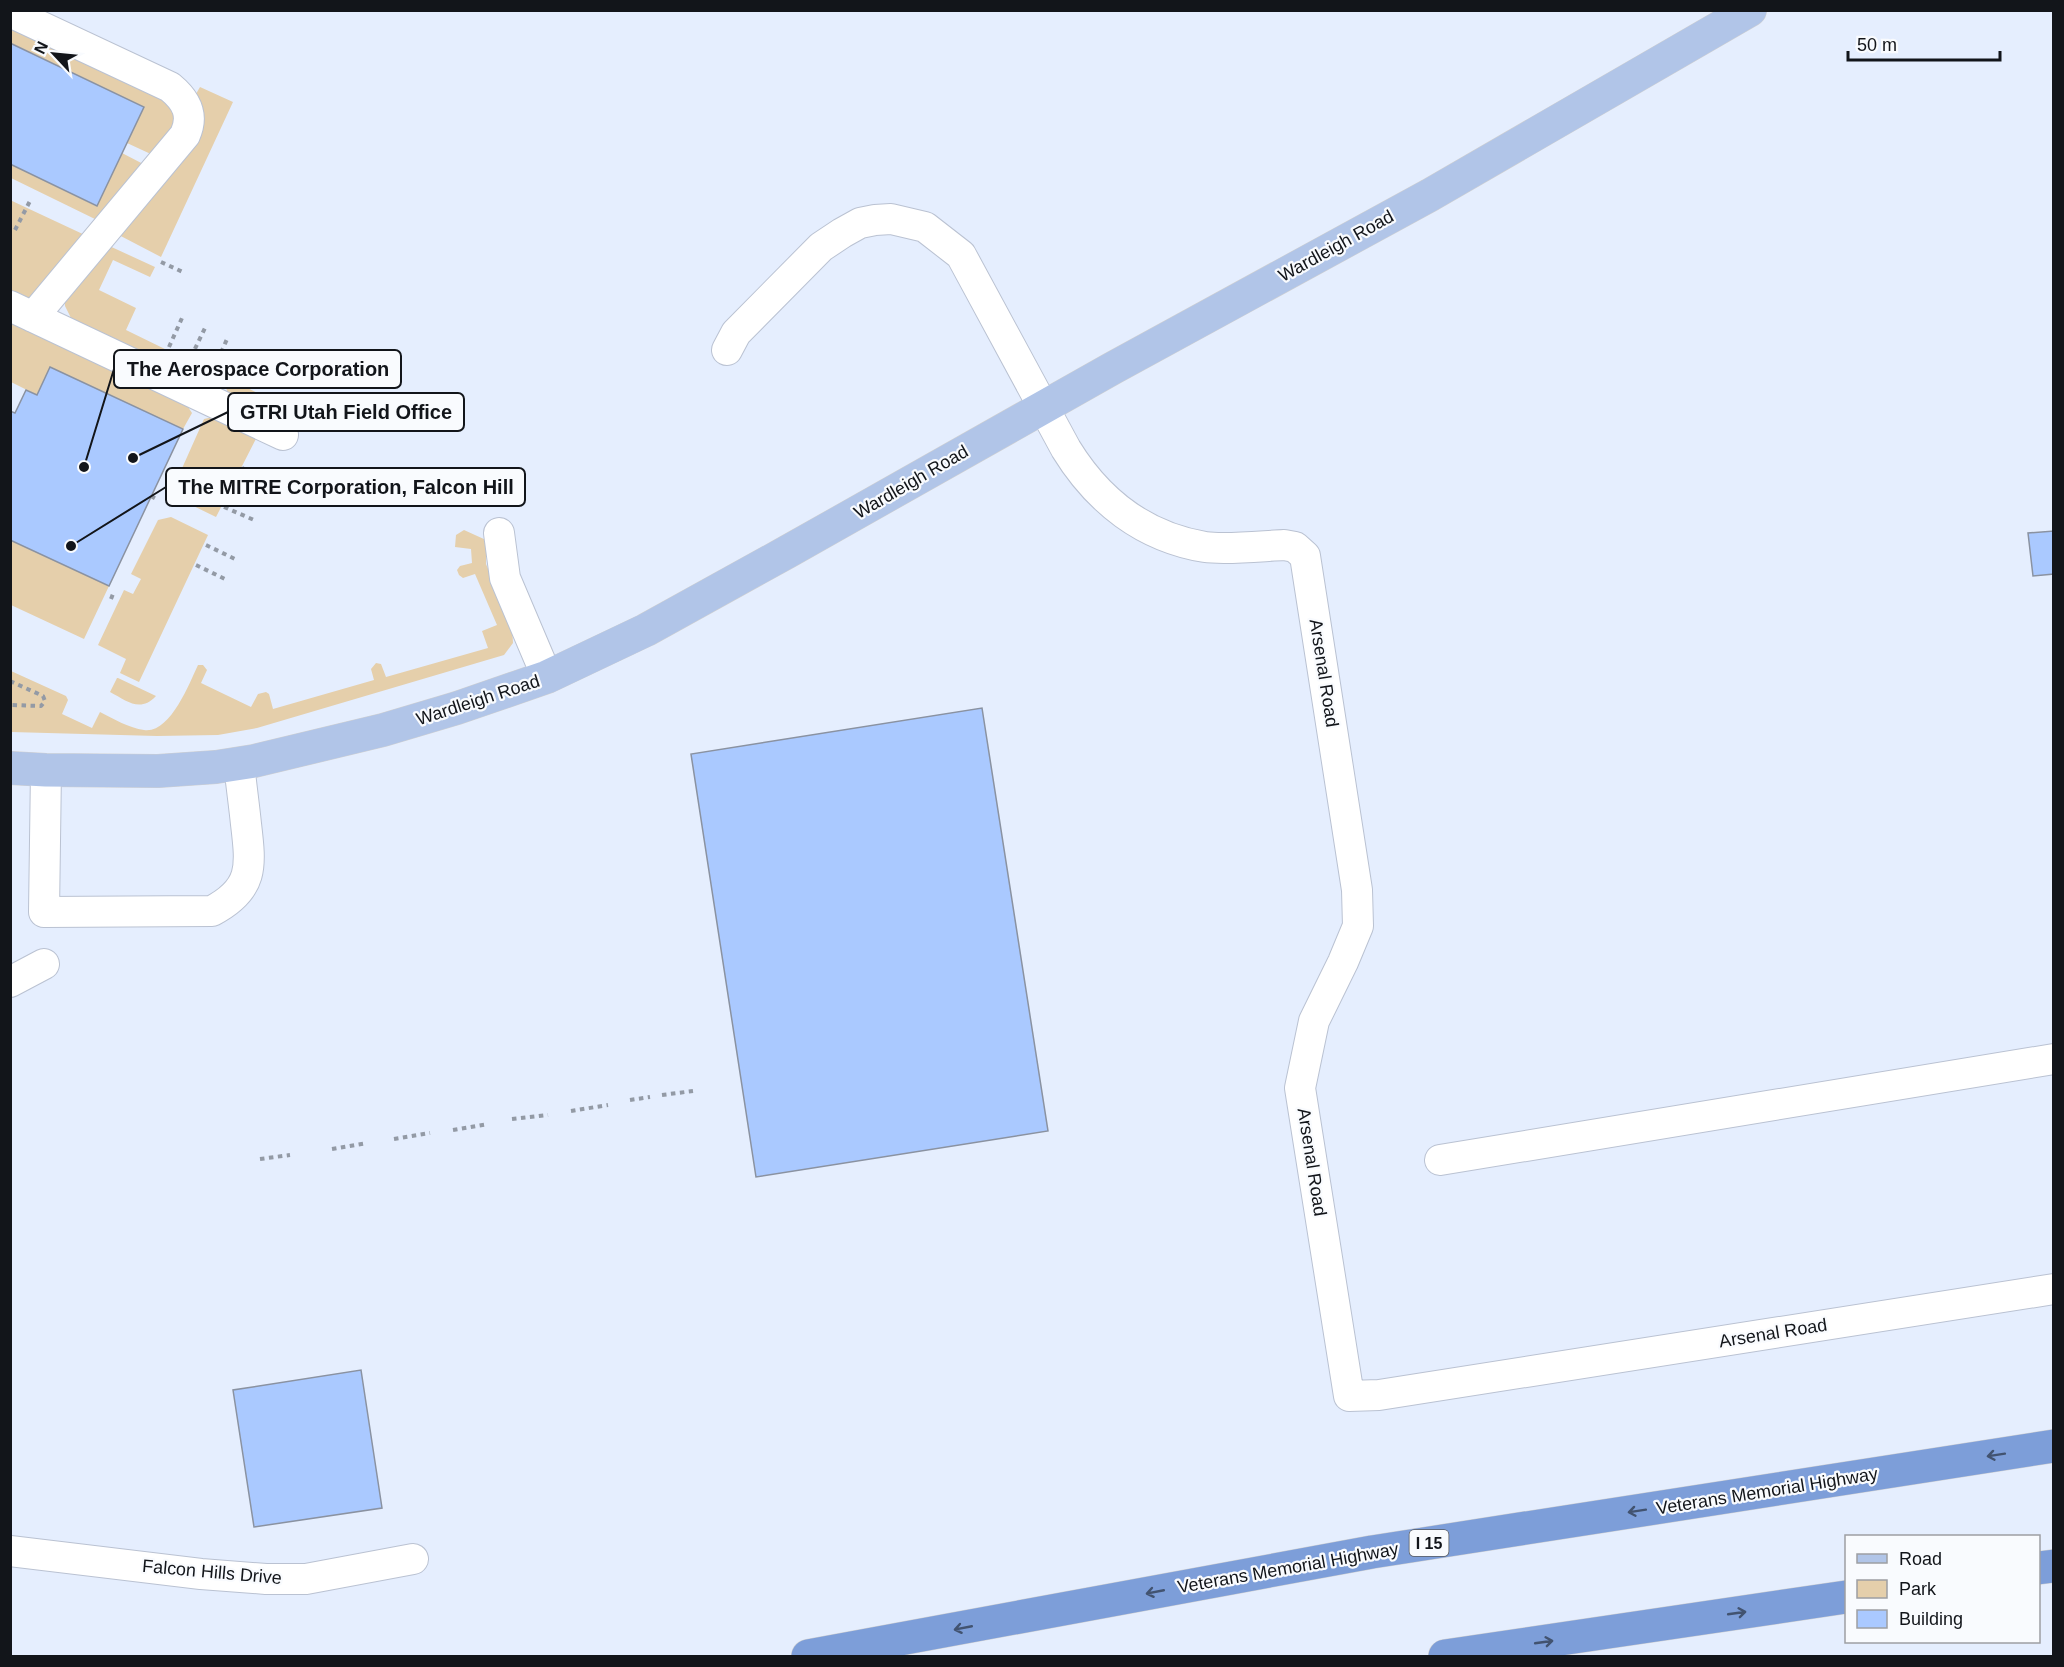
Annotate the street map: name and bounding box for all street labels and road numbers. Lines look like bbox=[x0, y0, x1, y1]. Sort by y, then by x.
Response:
street label: Wardleigh Road bbox=[1275, 206, 1397, 286]
street label: Wardleigh Road bbox=[850, 441, 972, 523]
street label: Arsenal Road bbox=[1306, 618, 1342, 728]
street label: Wardleigh Road bbox=[414, 671, 542, 729]
street label: Arsenal Road bbox=[1294, 1107, 1330, 1217]
street label: Arsenal Road bbox=[1718, 1315, 1828, 1351]
street label: Veterans Memorial Highway bbox=[1655, 1464, 1879, 1518]
road number: I 15 bbox=[1410, 1530, 1448, 1556]
street label: Veterans Memorial Highway bbox=[1176, 1539, 1400, 1597]
street label: Falcon Hills Drive bbox=[141, 1556, 283, 1588]

